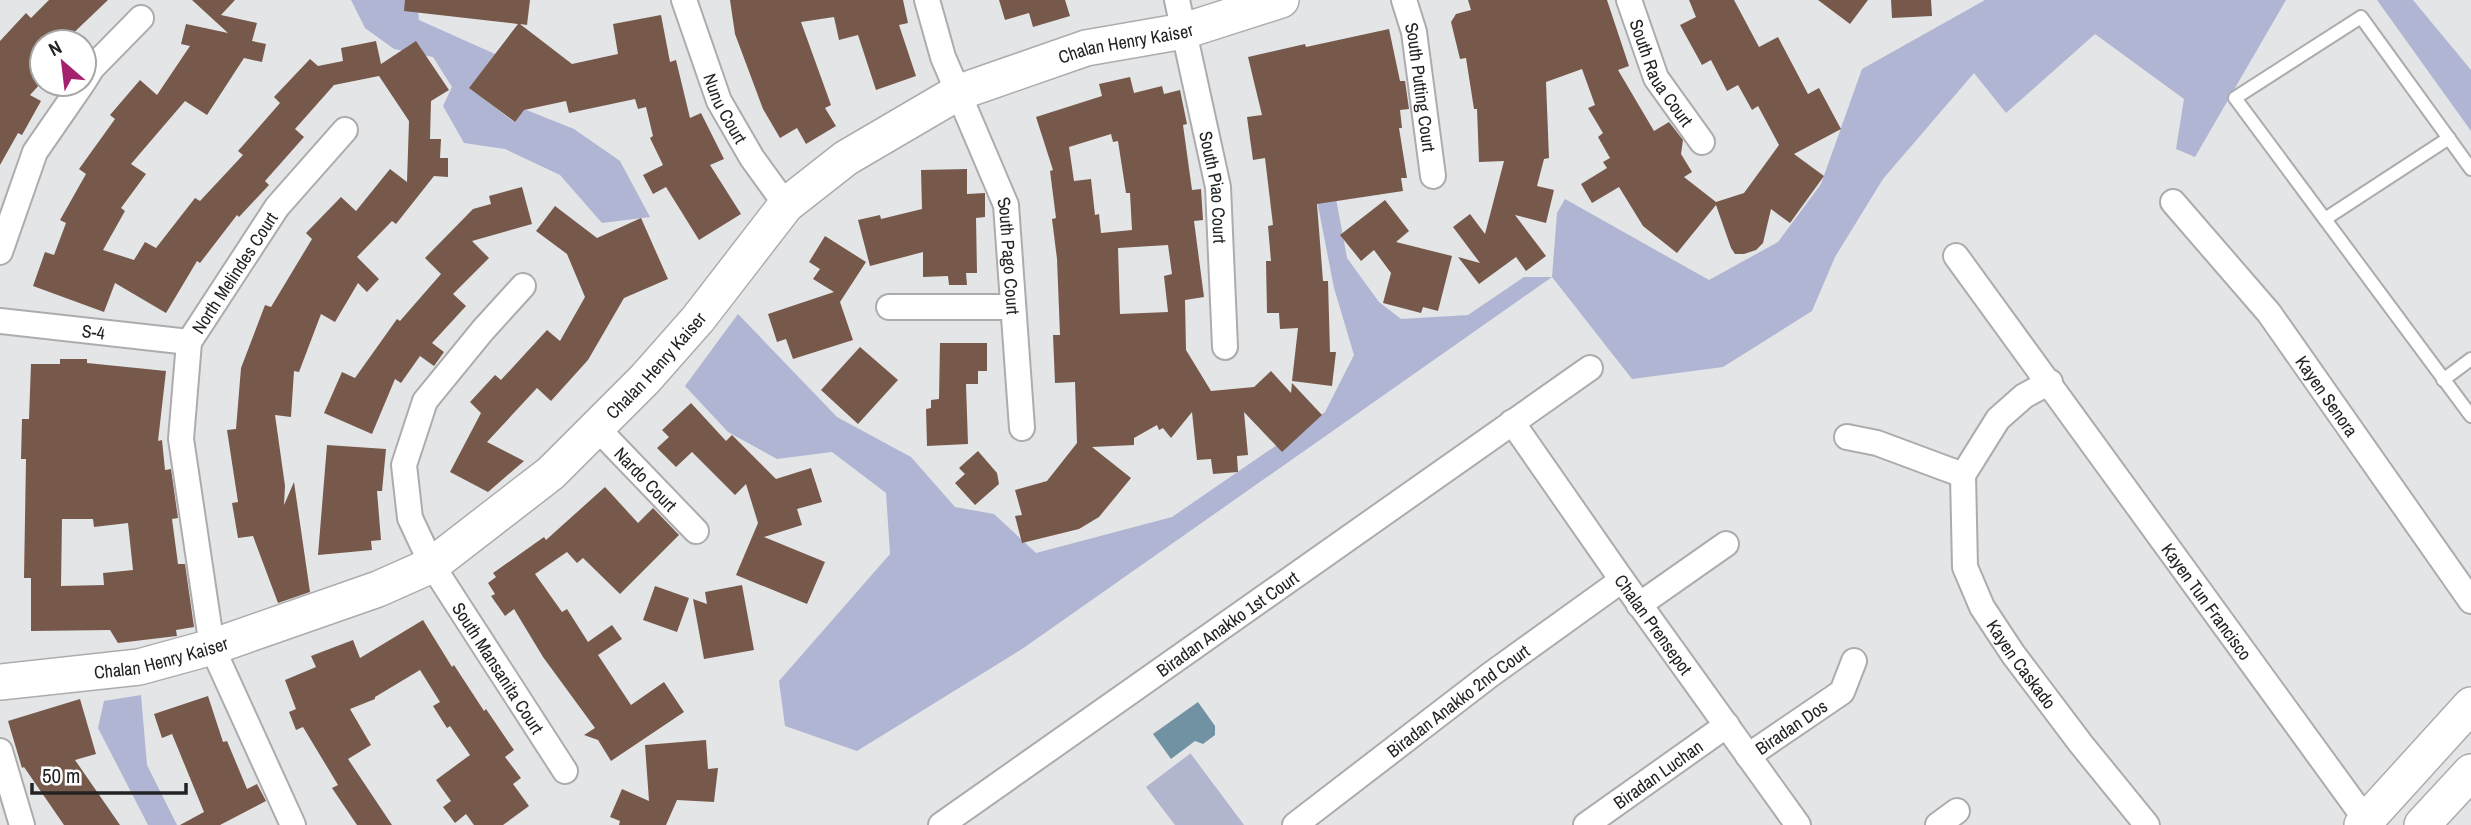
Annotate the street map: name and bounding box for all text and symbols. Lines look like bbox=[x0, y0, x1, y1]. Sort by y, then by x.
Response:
street label: Chalan Henry Kaiser bbox=[1055, 16, 1196, 69]
street label: South Raua Court bbox=[1624, 16, 1699, 131]
street label: South Putting Court bbox=[1399, 19, 1442, 153]
north arrow bbox=[28, 28, 98, 98]
text: N bbox=[44, 34, 66, 62]
street label: Nunu Court bbox=[698, 70, 753, 148]
street label: South Piao Court bbox=[1194, 129, 1233, 244]
street label: South Pago Court bbox=[991, 193, 1026, 315]
street label: North Melindes Court bbox=[185, 207, 283, 338]
street label: Chalan Henry Kaiser bbox=[600, 307, 711, 424]
street label: S-4 bbox=[81, 318, 106, 345]
street label: Kayen Senora bbox=[2290, 350, 2364, 441]
street label: Nardo Court bbox=[609, 441, 683, 517]
street label: Kayen Tun Francisco bbox=[2156, 538, 2258, 665]
street label: Biradan Anakko 1st Court bbox=[1151, 565, 1303, 682]
street label: Chalan Prensepot bbox=[1609, 569, 1698, 680]
street label: South Mansanita Court bbox=[447, 597, 550, 738]
street label: Kayen Caskado bbox=[1981, 615, 2062, 714]
street label: Chalan Henry Kaiser bbox=[93, 630, 231, 684]
street label: Biradan Anakko 2nd Court bbox=[1381, 638, 1534, 763]
street label: Biradan Dos bbox=[1750, 693, 1832, 760]
street label: Biradan Luchan bbox=[1608, 734, 1708, 814]
scale bar bbox=[32, 752, 186, 796]
text: 50 m bbox=[42, 761, 80, 790]

